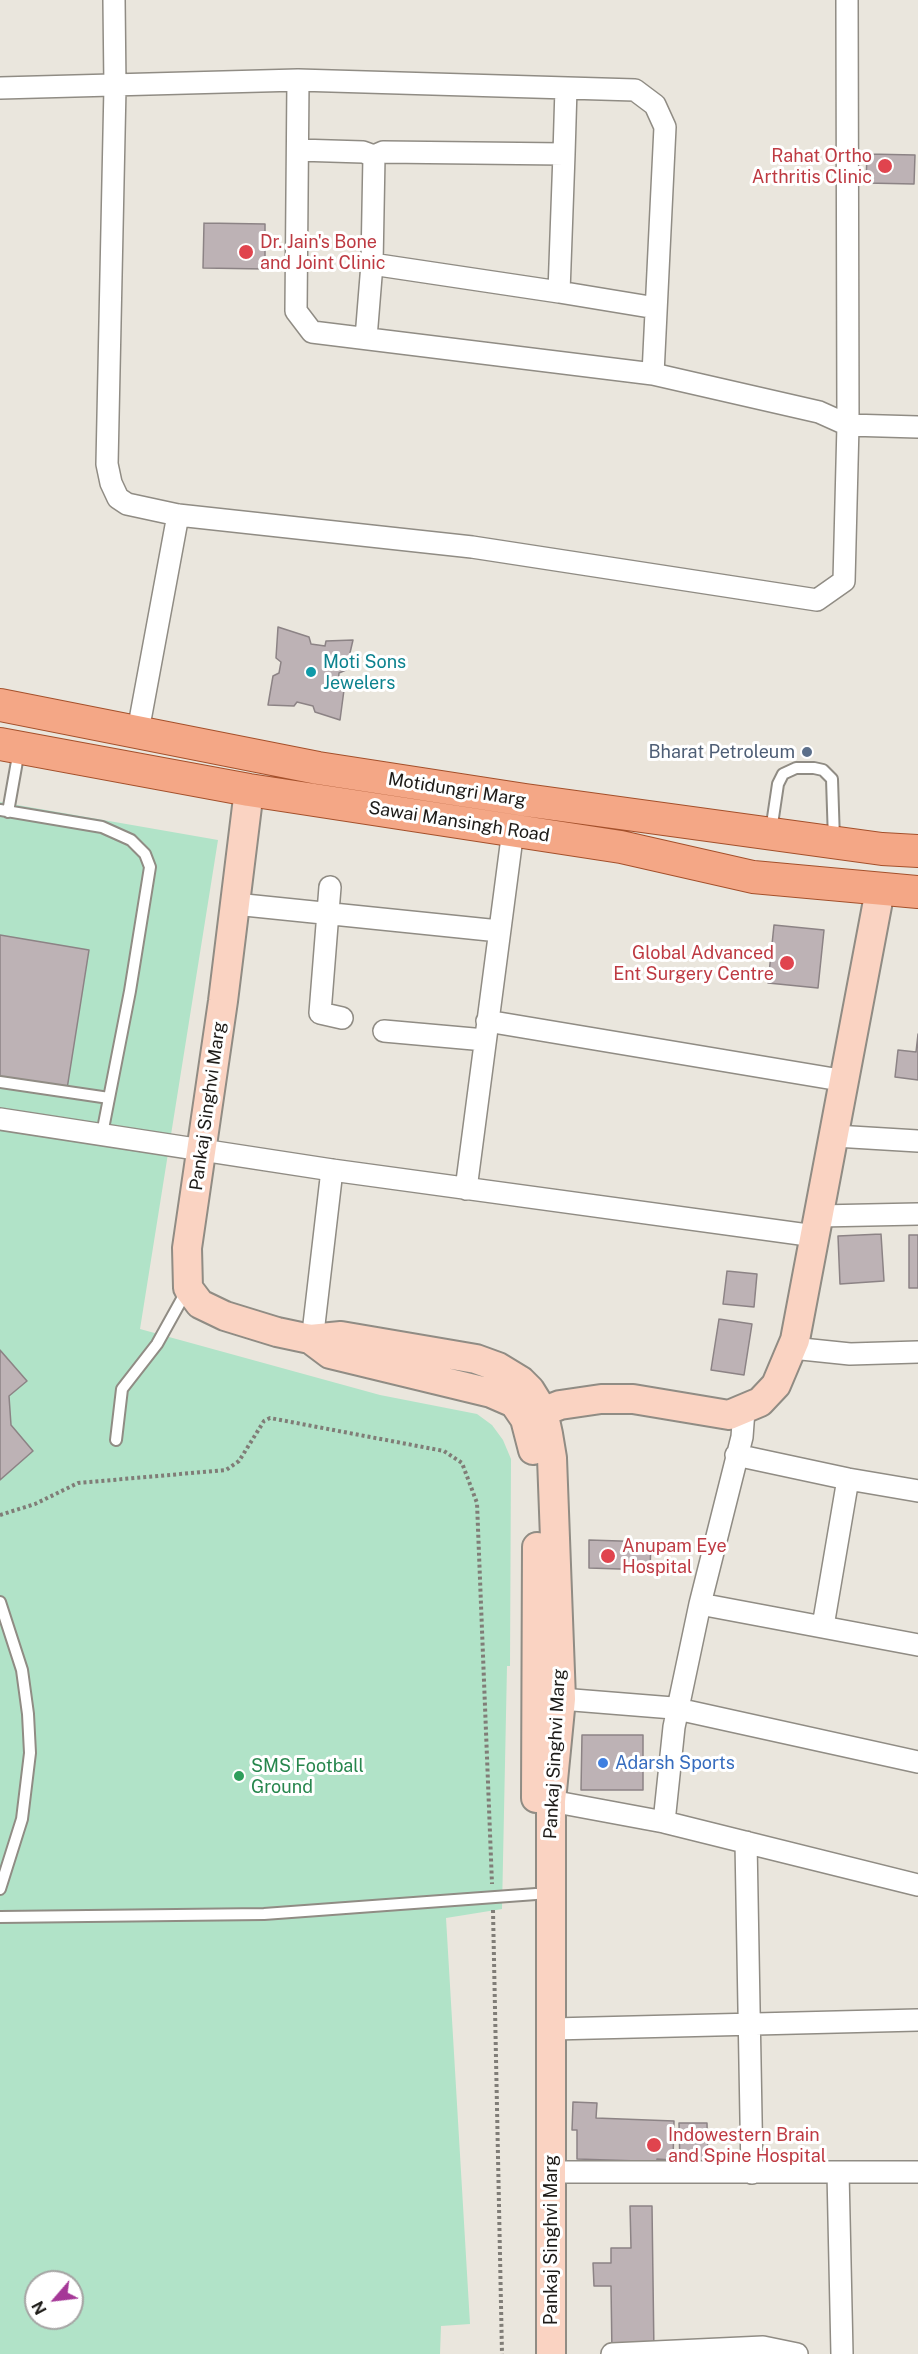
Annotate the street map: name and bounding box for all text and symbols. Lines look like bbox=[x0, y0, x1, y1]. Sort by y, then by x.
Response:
place label: Rahat Ortho Arthritis Clinic bbox=[752, 145, 872, 188]
marker: Rahat Ortho Arthritis Clinic bbox=[876, 157, 894, 175]
place label: Dr. Jain's Bone and Joint Clinic bbox=[260, 231, 386, 274]
marker: Dr. Jain's Bone and Joint Clinic bbox=[237, 243, 255, 261]
place label: Moti Sons Jewelers bbox=[323, 651, 406, 694]
marker: Moti Sons Jewelers bbox=[304, 665, 318, 679]
place label: Bharat Petroleum bbox=[649, 741, 795, 763]
marker: Bharat Petroleum bbox=[800, 745, 814, 759]
street label: Motidungri Marg bbox=[386, 768, 528, 812]
street label: Sawai Mansingh Road bbox=[367, 797, 551, 847]
place label: Global Advanced Ent Surgery Centre bbox=[613, 942, 774, 984]
marker: Global Advanced Ent Surgery Centre bbox=[778, 954, 796, 972]
street label: Pankaj Singhvi Marg bbox=[185, 1020, 231, 1192]
place label: Anupam Eye Hospital bbox=[622, 1535, 727, 1578]
marker: Anupam Eye Hospital bbox=[599, 1547, 617, 1565]
street label: Pankaj Singhvi Marg bbox=[540, 1668, 570, 1840]
place label: Adarsh Sports bbox=[615, 1752, 735, 1774]
place label: SMS Football Ground bbox=[251, 1755, 364, 1798]
marker: Adarsh Sports bbox=[596, 1756, 610, 1770]
marker: SMS Football Ground bbox=[232, 1769, 246, 1783]
place label: Indowestern Brain and Spine Hospital bbox=[668, 2124, 826, 2166]
marker: Indowestern Brain and Spine Hospital bbox=[645, 2136, 663, 2154]
street label: Pankaj Singhvi Marg bbox=[540, 2155, 562, 2325]
north arrow bbox=[24, 2270, 84, 2330]
text: N bbox=[28, 2298, 51, 2318]

